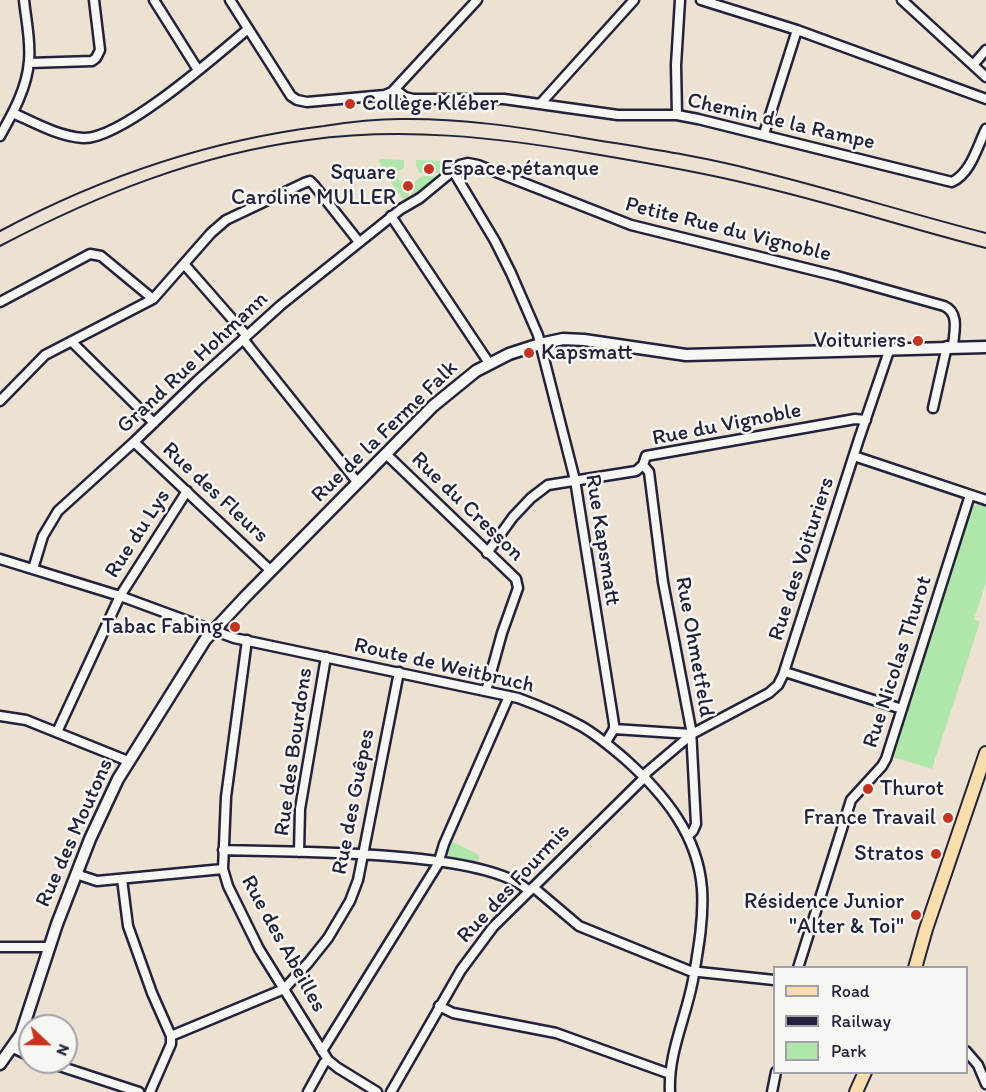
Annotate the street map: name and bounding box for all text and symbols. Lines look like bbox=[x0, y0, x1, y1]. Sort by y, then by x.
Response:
street label: Chemin de la Rampe bbox=[685, 88, 877, 156]
place label: Collège Kléber bbox=[362, 91, 498, 117]
marker: Collège Kléber bbox=[343, 97, 357, 111]
place label: Espace pétanque bbox=[441, 156, 599, 182]
place label: Square Caroline MULLER bbox=[231, 160, 396, 212]
marker: Espace pétanque bbox=[422, 162, 436, 176]
marker: Square Caroline MULLER bbox=[401, 179, 415, 193]
street label: Petite Rue du Vignoble bbox=[622, 192, 834, 268]
street label: Grand Rue Hohmann bbox=[112, 286, 274, 440]
place label: Voituriers bbox=[814, 328, 906, 354]
marker: Voituriers bbox=[911, 334, 925, 348]
place label: Kapsmatt bbox=[541, 340, 633, 366]
marker: Kapsmatt bbox=[522, 346, 536, 360]
street label: Rue de la Ferme Falk bbox=[306, 355, 464, 509]
street label: Rue du Vignoble bbox=[650, 398, 804, 452]
street label: Rue des Fleurs bbox=[156, 437, 274, 549]
street label: Rue du Cresson bbox=[405, 447, 529, 567]
street label: Rue Kapsmatt bbox=[579, 472, 625, 608]
street label: Rue des Voituriers bbox=[763, 474, 841, 644]
street label: Rue du Lys bbox=[99, 484, 177, 584]
street label: Rue Nicolas Thurot bbox=[858, 573, 938, 751]
street label: Rue Ohmetfeld bbox=[669, 575, 719, 719]
place label: Tabac Fabing bbox=[102, 614, 223, 640]
marker: Tabac Fabing bbox=[228, 620, 242, 634]
street label: Route de Weitbruch bbox=[351, 632, 537, 700]
street label: Rue des Bourdons bbox=[269, 666, 319, 838]
street label: Rue des Guêpes bbox=[327, 727, 381, 877]
street label: Rue des Moutons bbox=[30, 755, 120, 911]
place label: Thurot bbox=[880, 776, 944, 802]
marker: Thurot bbox=[861, 782, 875, 796]
place label: France Travail bbox=[803, 805, 936, 831]
marker: France Travail bbox=[941, 811, 955, 825]
street label: Rue des Fourmis bbox=[452, 819, 576, 949]
place label: Stratos bbox=[854, 841, 924, 867]
marker: Stratos bbox=[929, 847, 943, 861]
street label: Rue des Abeilles bbox=[234, 871, 332, 1017]
place label: Résidence Junior "Alter & Toi" bbox=[744, 889, 904, 940]
marker: Résidence Junior "Alter & Toi" bbox=[909, 908, 923, 922]
legend bbox=[773, 966, 968, 1074]
text: Road bbox=[831, 980, 870, 1002]
text: Railway bbox=[831, 1010, 891, 1032]
north arrow bbox=[18, 1014, 78, 1074]
text: Park bbox=[831, 1040, 866, 1062]
text: N bbox=[52, 1042, 74, 1059]

